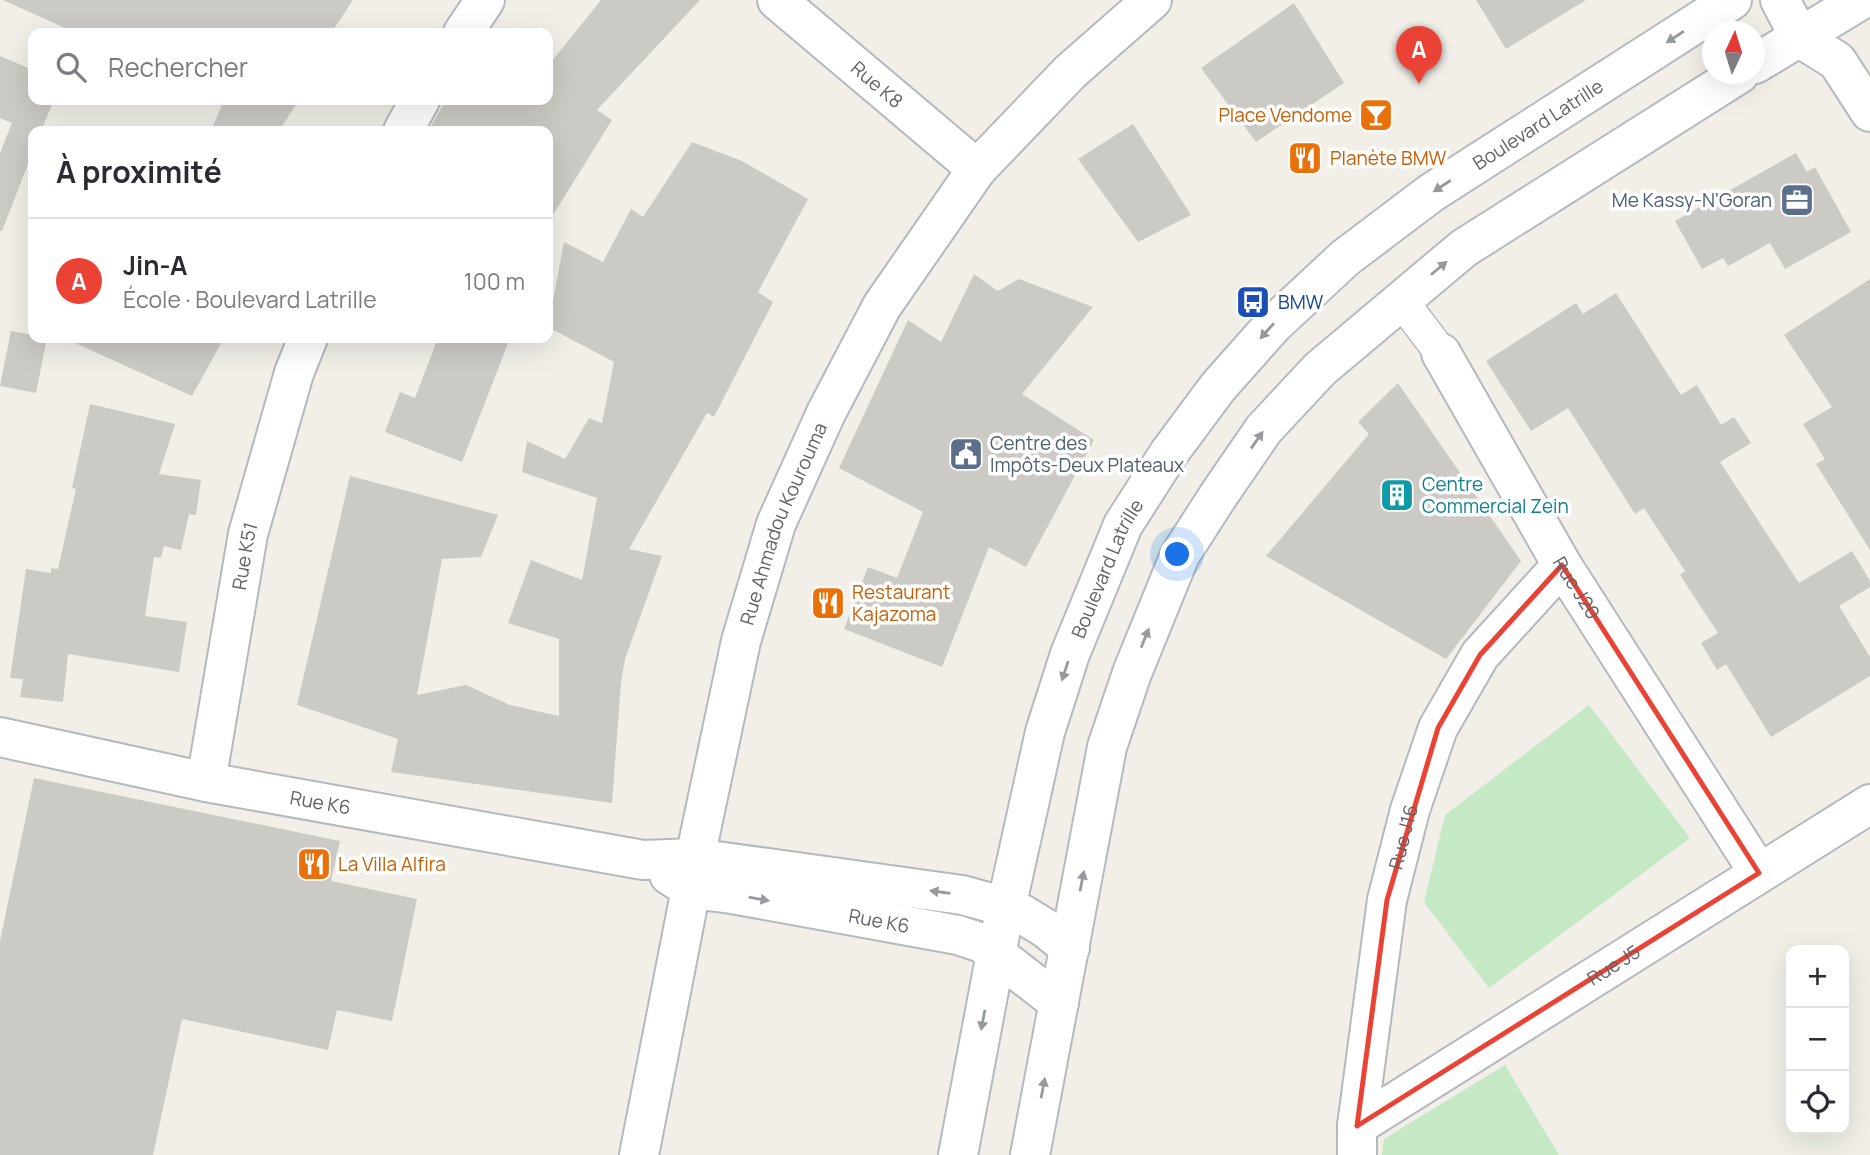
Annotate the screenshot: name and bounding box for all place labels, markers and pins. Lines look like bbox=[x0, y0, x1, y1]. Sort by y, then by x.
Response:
pin: A bbox=[1396, 26, 1442, 84]
bar icon: Place Vendome bbox=[1357, 96, 1395, 134]
place label: Place Vendome bbox=[1218, 102, 1352, 128]
restaurant icon: Planète BMW bbox=[1286, 139, 1324, 177]
place label: Planète BMW bbox=[1330, 145, 1447, 171]
office icon: Me Kassy-N'Goran bbox=[1778, 181, 1816, 219]
place label: Me Kassy-N'Goran bbox=[1612, 187, 1772, 213]
bus stop icon: BMW bbox=[1234, 283, 1272, 321]
place label: BMW bbox=[1278, 289, 1324, 315]
place label: Centre des Impôts-Deux Plateaux bbox=[990, 430, 1184, 478]
public building icon: Centre des Impôts-Deux Plateaux bbox=[947, 435, 985, 473]
place label: Centre Commercial Zein bbox=[1422, 471, 1569, 519]
building icon: Centre Commercial Zein bbox=[1378, 476, 1416, 514]
place label: Restaurant Kajazoma bbox=[852, 579, 950, 627]
restaurant icon: Restaurant Kajazoma bbox=[809, 584, 847, 622]
restaurant icon: La Villa Alfira bbox=[295, 845, 333, 883]
place label: La Villa Alfira bbox=[338, 851, 446, 877]

